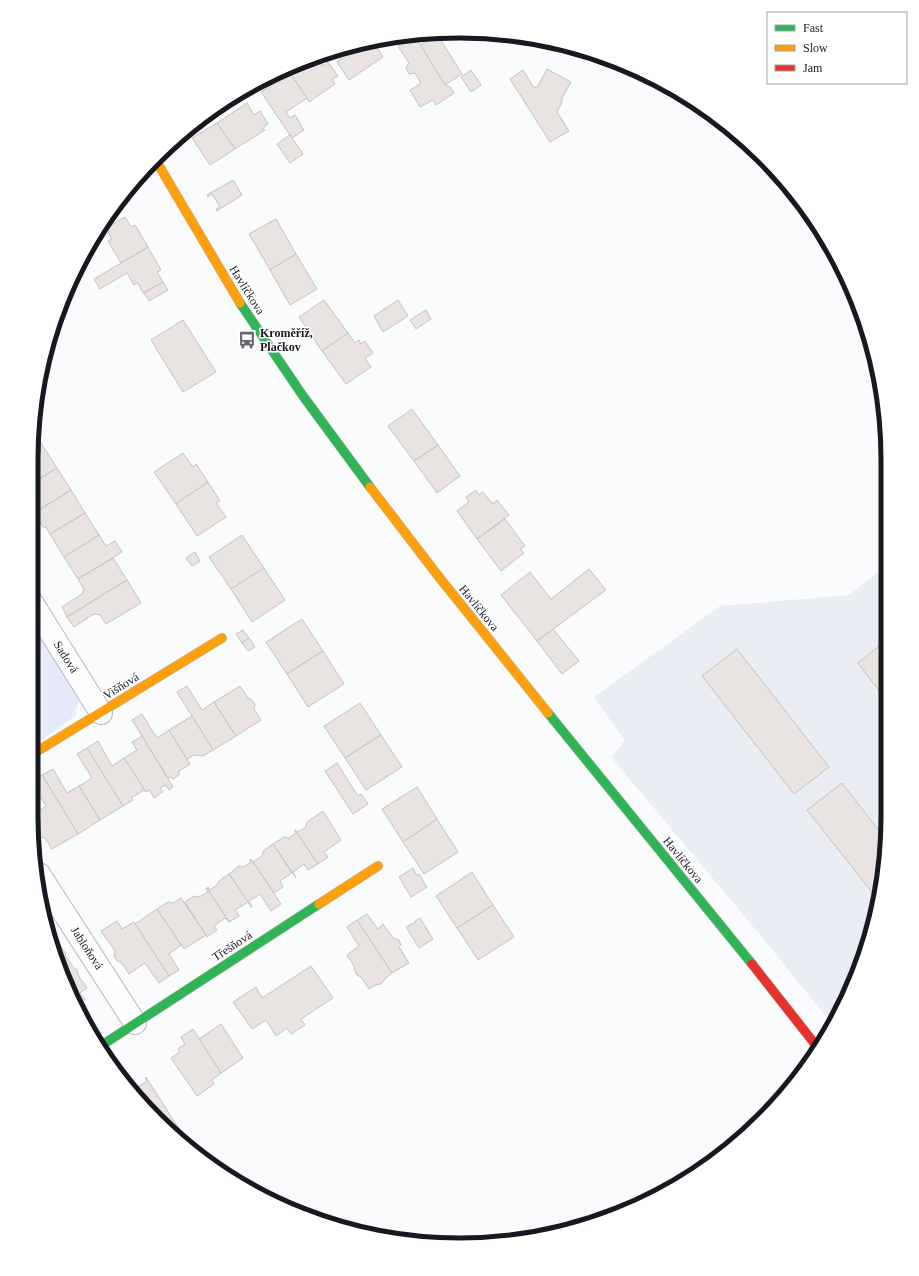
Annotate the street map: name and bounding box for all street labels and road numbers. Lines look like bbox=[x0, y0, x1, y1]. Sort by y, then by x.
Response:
street label: Havlíčkova bbox=[226, 263, 268, 318]
street label: Havlíčkova bbox=[456, 582, 502, 634]
street label: Sadová bbox=[51, 638, 82, 676]
street label: Višňová bbox=[101, 669, 142, 702]
street label: Havlíčkova bbox=[660, 834, 706, 886]
street label: Jabloňová bbox=[68, 924, 106, 973]
street label: Třešňová bbox=[209, 928, 255, 964]

